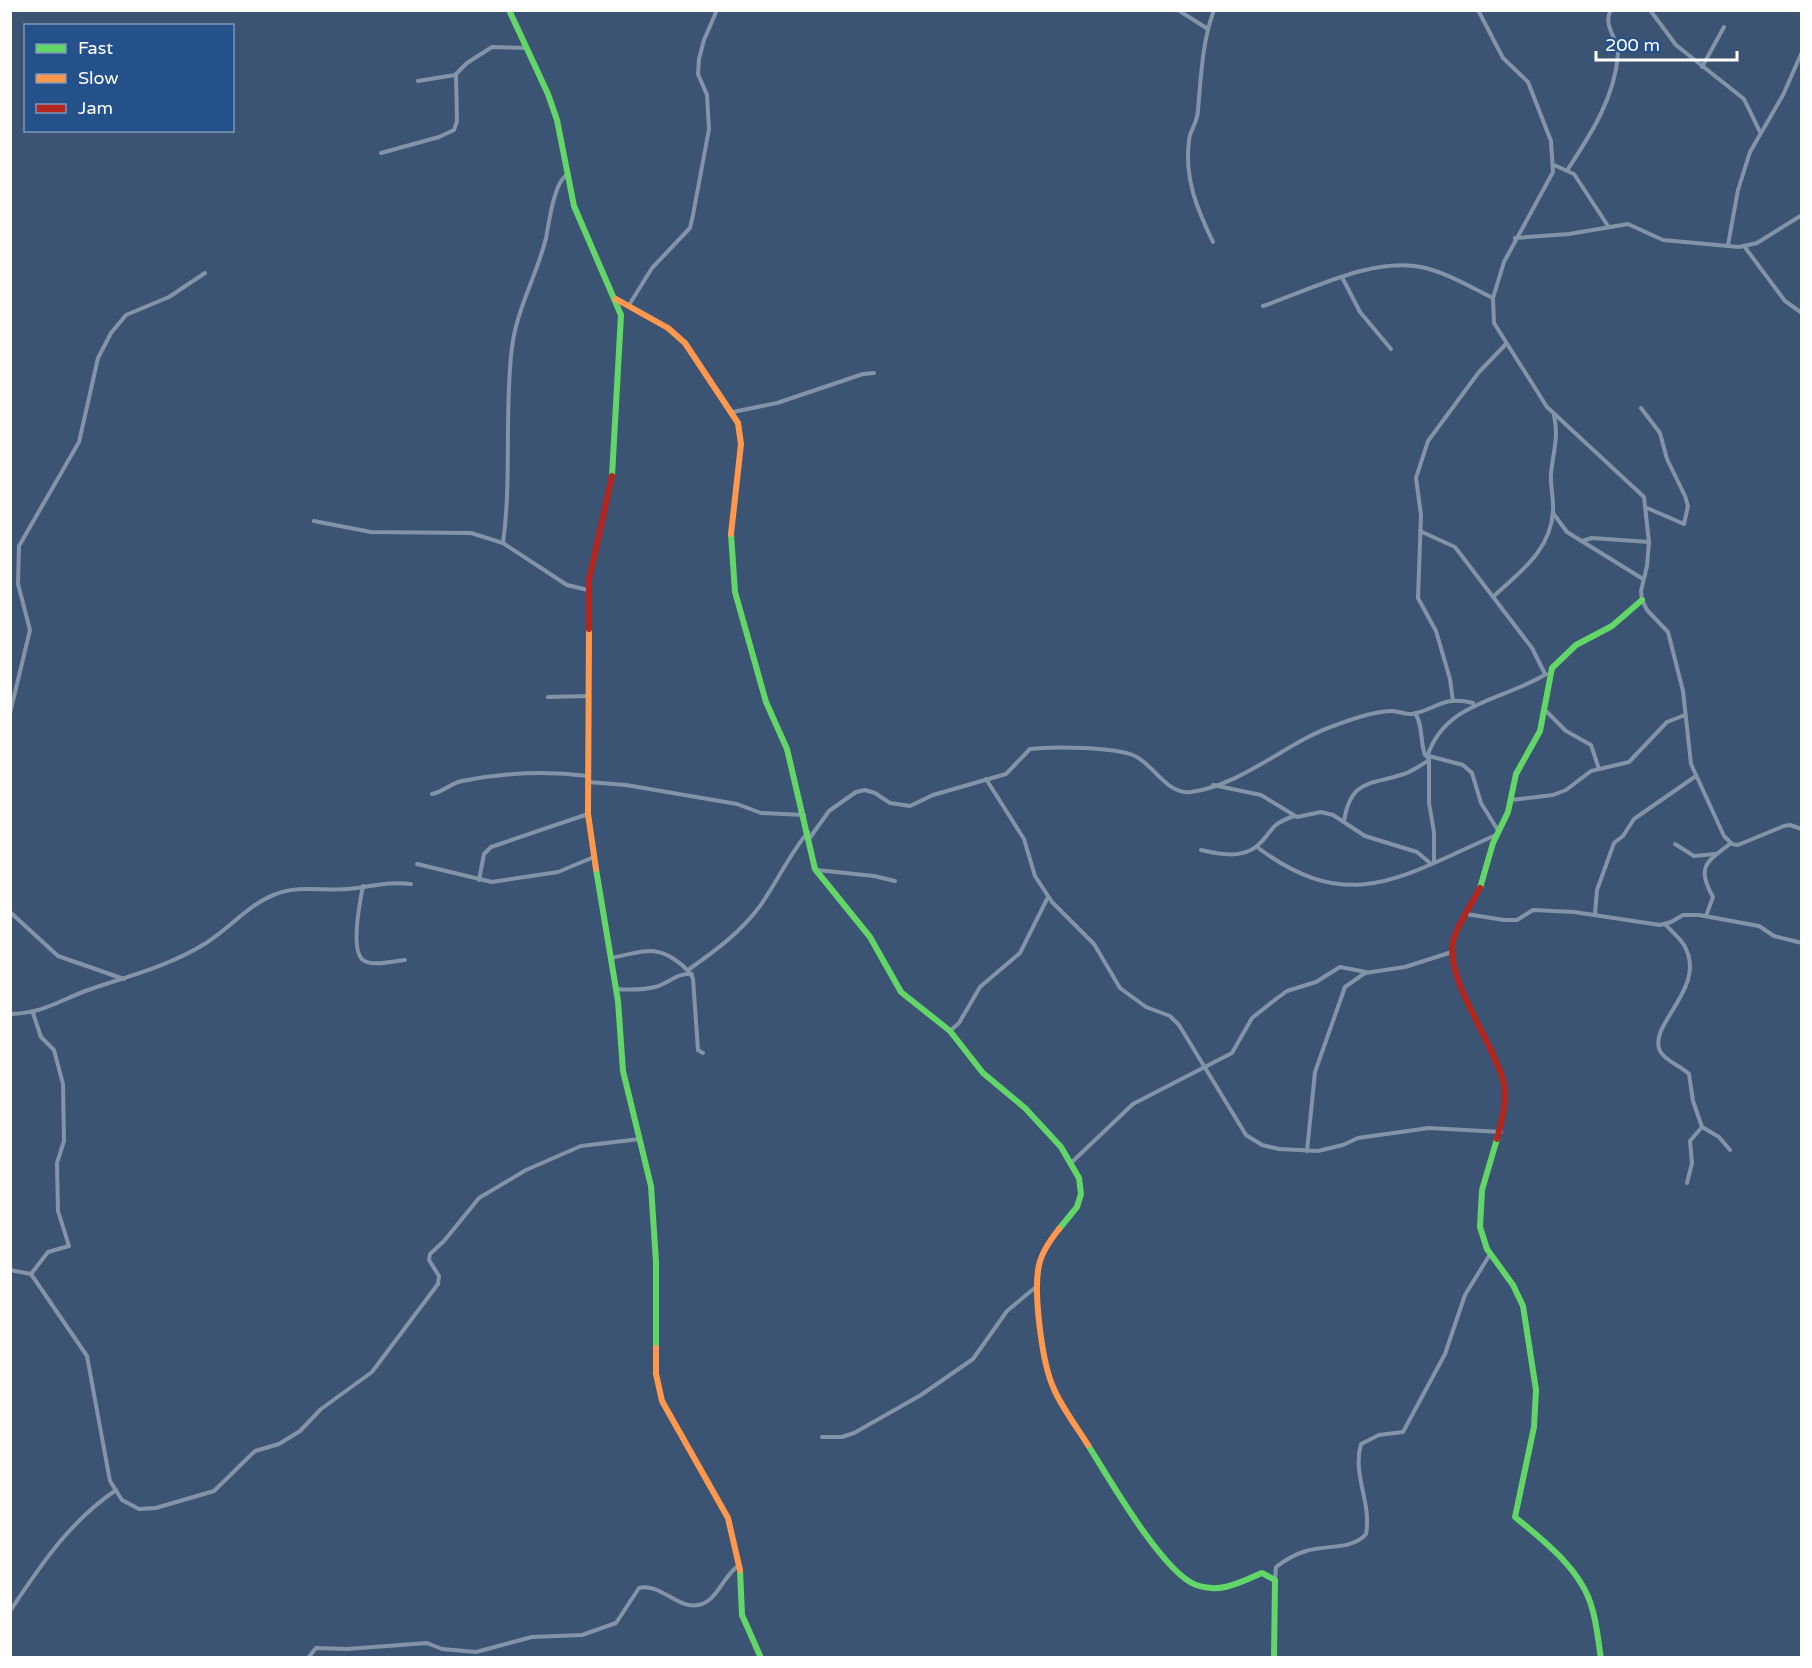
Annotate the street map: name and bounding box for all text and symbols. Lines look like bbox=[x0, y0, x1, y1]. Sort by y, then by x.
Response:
legend bbox=[24, 24, 234, 132]
scale bar bbox=[1596, 24, 1737, 62]
text: 200 m bbox=[1605, 34, 1660, 56]
text: Fast bbox=[78, 37, 113, 59]
text: Slow bbox=[78, 67, 119, 89]
text: Jam bbox=[78, 97, 113, 119]

